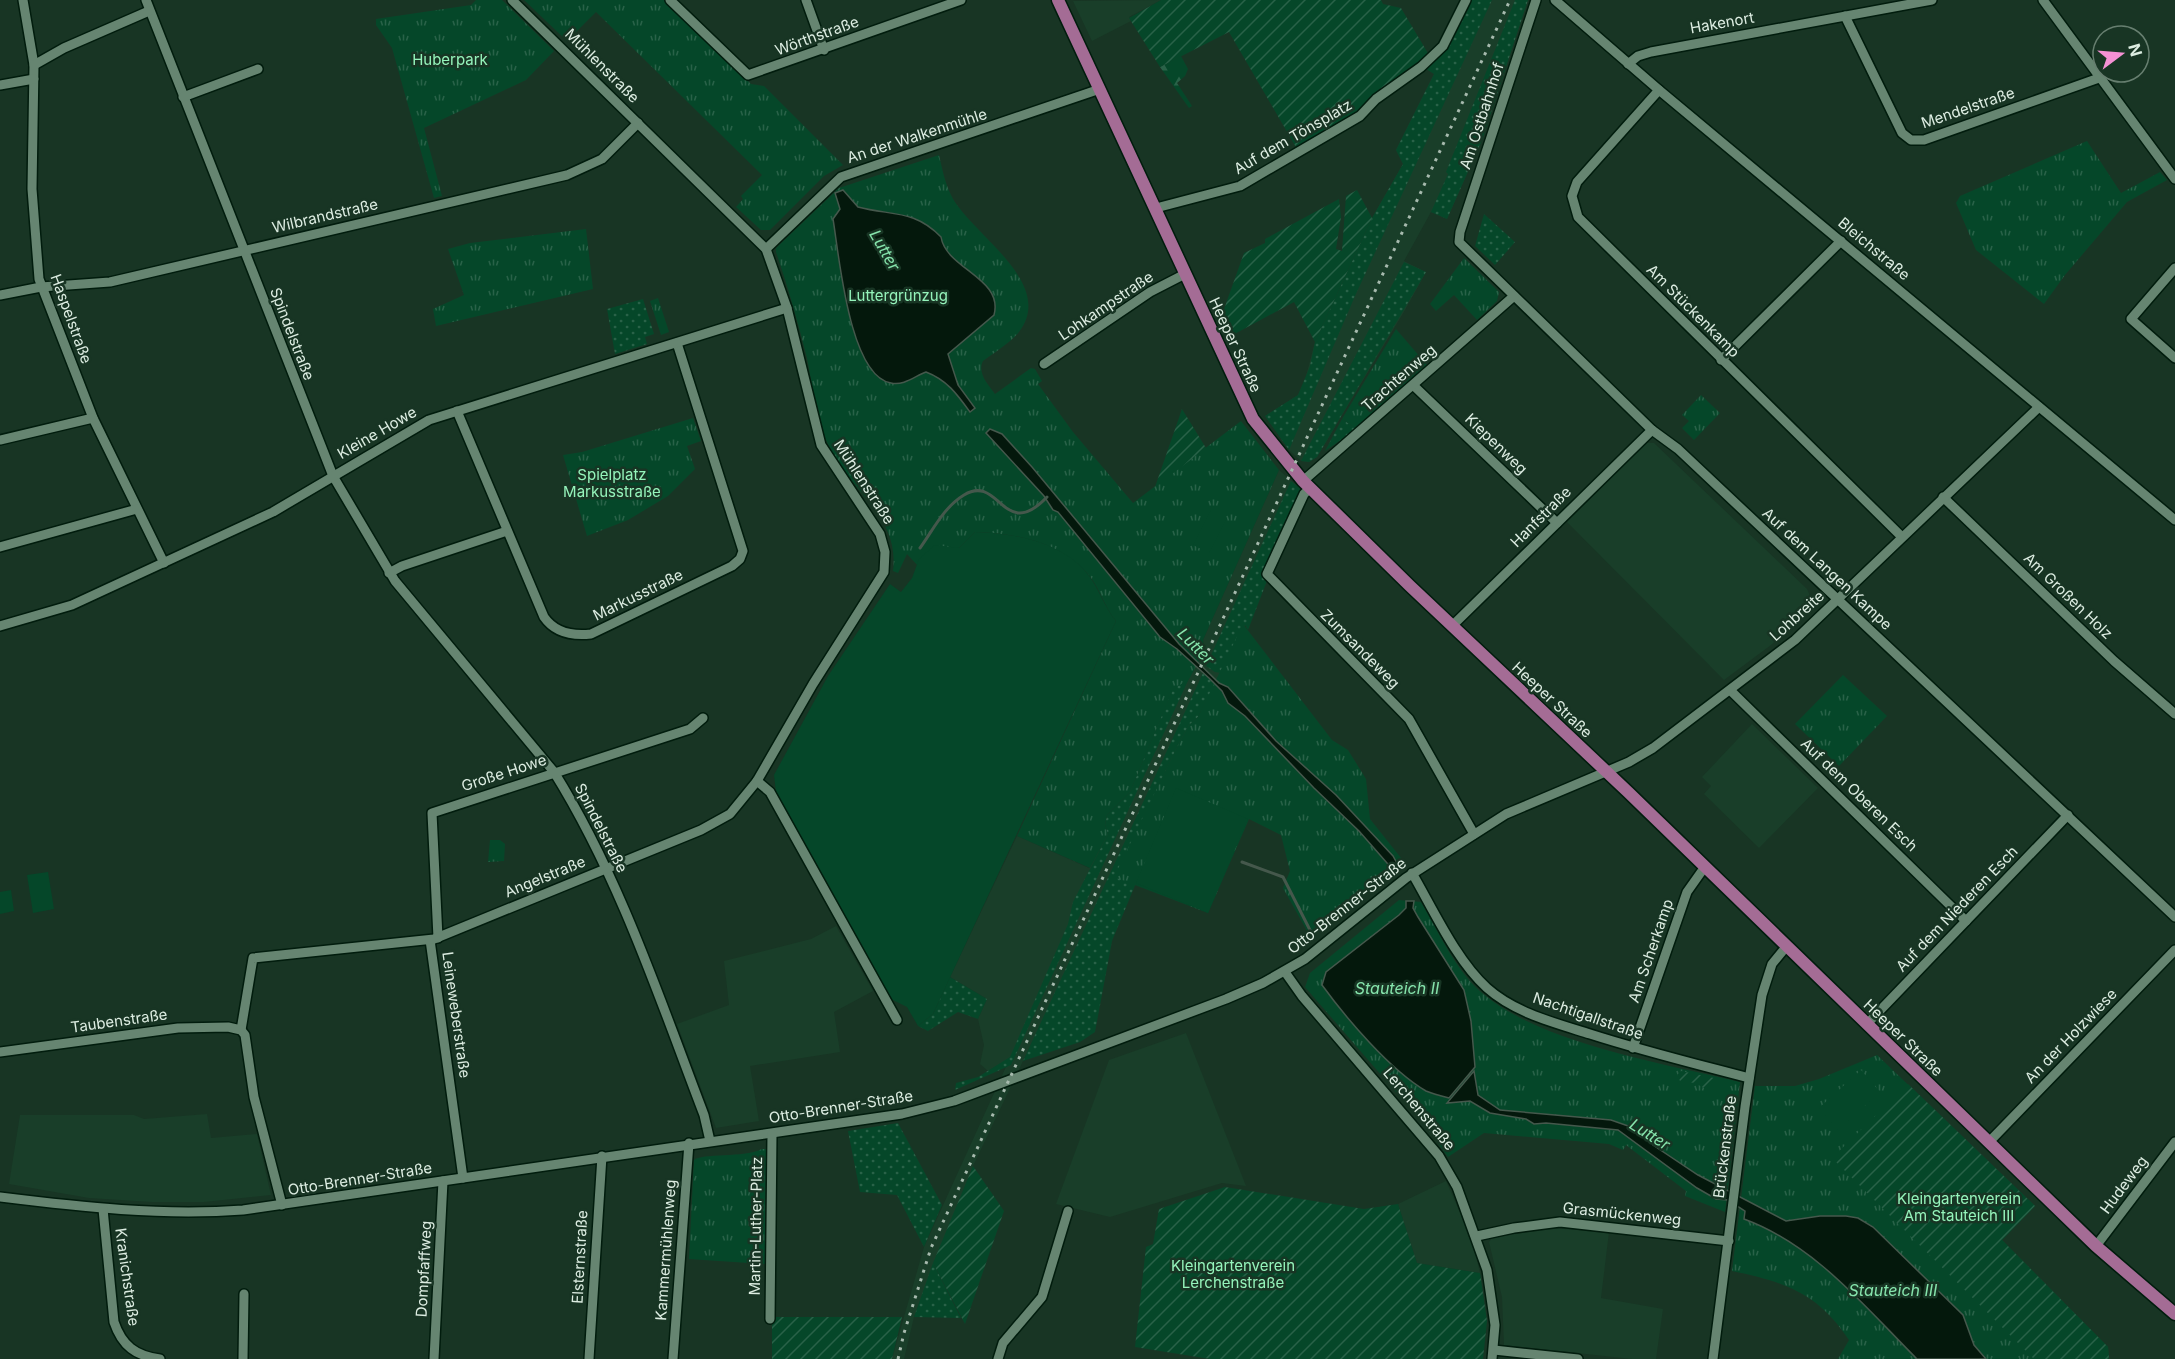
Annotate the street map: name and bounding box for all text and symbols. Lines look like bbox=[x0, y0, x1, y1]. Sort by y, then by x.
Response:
street label: Hakenort bbox=[1688, 8, 1756, 37]
street label: Wörthstraße bbox=[772, 12, 861, 59]
street label: Mühlenstraße bbox=[561, 24, 644, 107]
north arrow bbox=[2091, 24, 2151, 84]
text: N bbox=[2124, 41, 2147, 58]
park label: Huberpark bbox=[412, 50, 489, 69]
street label: Am Ostbahnhof bbox=[1455, 60, 1508, 172]
street label: Mendelstraße bbox=[1919, 83, 2017, 132]
street label: Auf dem Tönsplatz bbox=[1230, 95, 1355, 178]
street label: An der Walkenmühle bbox=[844, 104, 989, 167]
street label: Wilbrandstraße bbox=[270, 194, 380, 237]
street label: Bleichstraße bbox=[1834, 213, 1914, 284]
water label: Lutter bbox=[865, 226, 905, 275]
street label: Am Stückenkamp bbox=[1643, 260, 1744, 361]
street label: Lohkampstraße bbox=[1055, 267, 1157, 344]
street label: Haspelstraße bbox=[46, 271, 96, 366]
street label: Spindelstraße bbox=[266, 285, 319, 383]
park label: Luttergrünzug bbox=[848, 286, 948, 305]
street label: Heeper Straße bbox=[1205, 294, 1266, 395]
street label: Trachtenweg bbox=[1357, 340, 1440, 415]
street label: Kleine Howe bbox=[334, 402, 420, 463]
street label: Kiepenweg bbox=[1461, 409, 1532, 478]
street label: Mühlenstraße bbox=[830, 436, 899, 528]
park label: Spielplatz Markusstraße bbox=[563, 465, 661, 501]
street label: Hanfstraße bbox=[1506, 482, 1575, 551]
street label: Auf dem Langen Kampe bbox=[1758, 503, 1896, 634]
street label: Am Großen Holz bbox=[2020, 548, 2117, 643]
street label: Markusstraße bbox=[590, 565, 686, 625]
street label: Lohbreite bbox=[1765, 586, 1828, 645]
street label: Zumsandeweg bbox=[1317, 605, 1404, 692]
water label: Lutter bbox=[1173, 623, 1219, 669]
street label: Heeper Straße bbox=[1508, 658, 1596, 742]
street label: Auf dem Oberen Esch bbox=[1797, 734, 1922, 855]
street label: Große Howe bbox=[459, 750, 549, 795]
street label: Spindelstraße bbox=[571, 780, 632, 876]
street label: Auf dem Niederen Esch bbox=[1892, 842, 2022, 975]
street label: Angelstraße bbox=[502, 852, 588, 901]
street label: Otto-Brenner-Straße bbox=[1283, 853, 1410, 958]
street label: Am Scherkamp bbox=[1624, 897, 1677, 1005]
street label: Leineweberstraße bbox=[438, 951, 475, 1079]
water label: Stauteich II bbox=[1355, 978, 1440, 998]
street label: An der Holzwiese bbox=[2021, 984, 2121, 1087]
street label: Nachtigallstraße bbox=[1530, 988, 1646, 1043]
street label: Heeper Straße bbox=[1860, 995, 1947, 1080]
street label: Taubenstraße bbox=[69, 1004, 169, 1037]
street label: Lerchenstraße bbox=[1379, 1063, 1460, 1154]
street label: Otto-Brenner-Straße bbox=[768, 1086, 914, 1127]
street label: Brückenstraße bbox=[1709, 1095, 1740, 1199]
water label: Lutter bbox=[1626, 1114, 1675, 1155]
street label: Hudeweg bbox=[2096, 1152, 2152, 1217]
street label: Martin-Luther-Platz bbox=[745, 1156, 766, 1296]
street label: Otto-Brenner-Straße bbox=[287, 1158, 433, 1199]
street label: Kammermühlenweg bbox=[651, 1179, 680, 1321]
park label: Kleingartenverein Am Stauteich III bbox=[1897, 1189, 2021, 1225]
street label: Grasmückenweg bbox=[1562, 1198, 1682, 1229]
street label: Elsternstraße bbox=[568, 1210, 591, 1304]
street label: Dompfaffweg bbox=[411, 1220, 436, 1318]
street label: Kranichstraße bbox=[111, 1227, 144, 1327]
park label: Kleingartenverein Lerchenstraße bbox=[1171, 1256, 1295, 1292]
water label: Stauteich III bbox=[1849, 1280, 1938, 1300]

